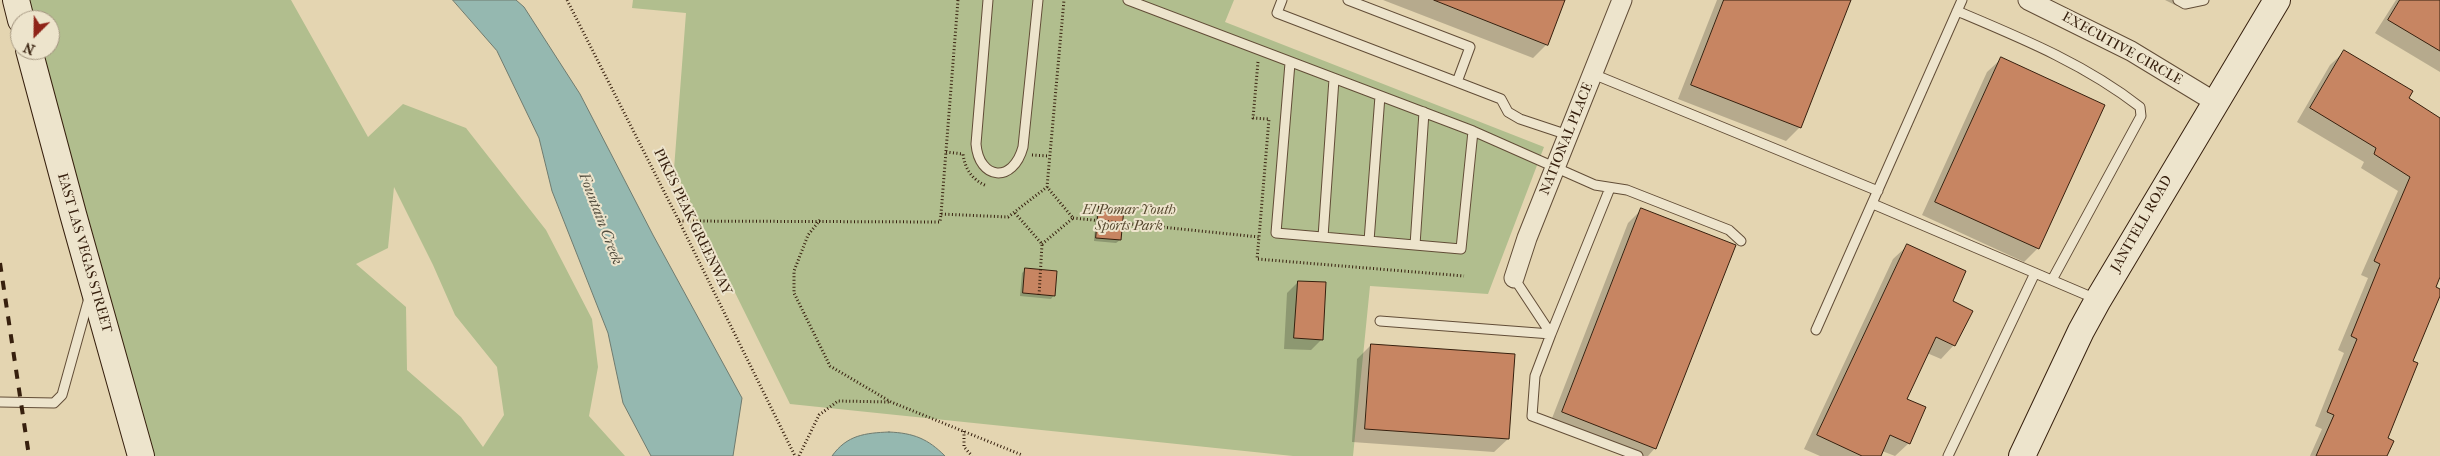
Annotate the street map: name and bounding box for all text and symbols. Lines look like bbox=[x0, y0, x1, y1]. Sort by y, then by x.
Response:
street label: EXECUTIVE CIRCLE bbox=[2059, 9, 2185, 89]
north arrow bbox=[10, 10, 60, 60]
text: N bbox=[21, 38, 38, 58]
street label: NATIONAL PLACE bbox=[1537, 81, 1597, 197]
street label: PIKES PEAK GREENWAY bbox=[649, 146, 735, 298]
water label: Fountain Creek bbox=[574, 170, 626, 268]
street label: EAST LAS VEGAS STREET bbox=[53, 171, 115, 335]
street label: JANITELL ROAD bbox=[2108, 173, 2176, 275]
park label: El Pomar Youth Sports Park bbox=[1082, 203, 1176, 236]

